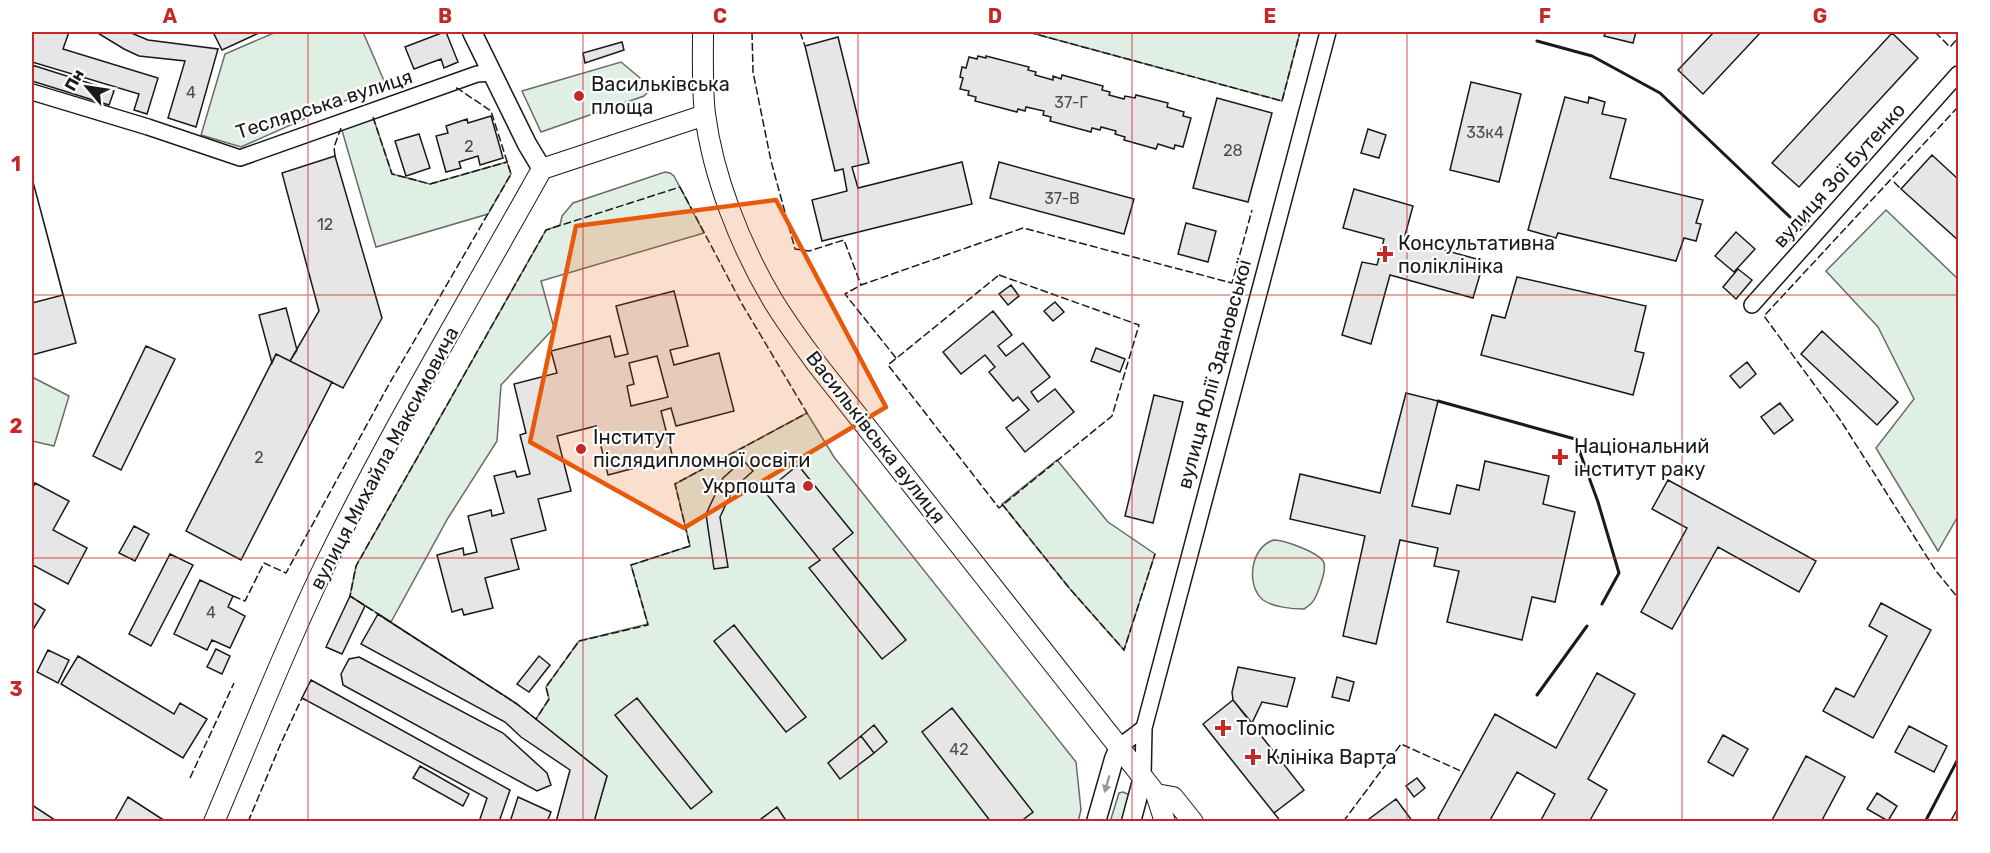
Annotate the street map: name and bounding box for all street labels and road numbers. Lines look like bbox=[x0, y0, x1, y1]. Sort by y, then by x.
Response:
street label: Теслярська вулиця bbox=[233, 64, 415, 144]
street label: вулиця Зої Бутенко bbox=[1768, 98, 1910, 252]
street label: вулиця Юлії Здановської bbox=[1172, 256, 1256, 491]
street label: вулиця Михайла Максимовича bbox=[304, 323, 464, 593]
street label: Васильківська вулиця bbox=[801, 346, 951, 528]

